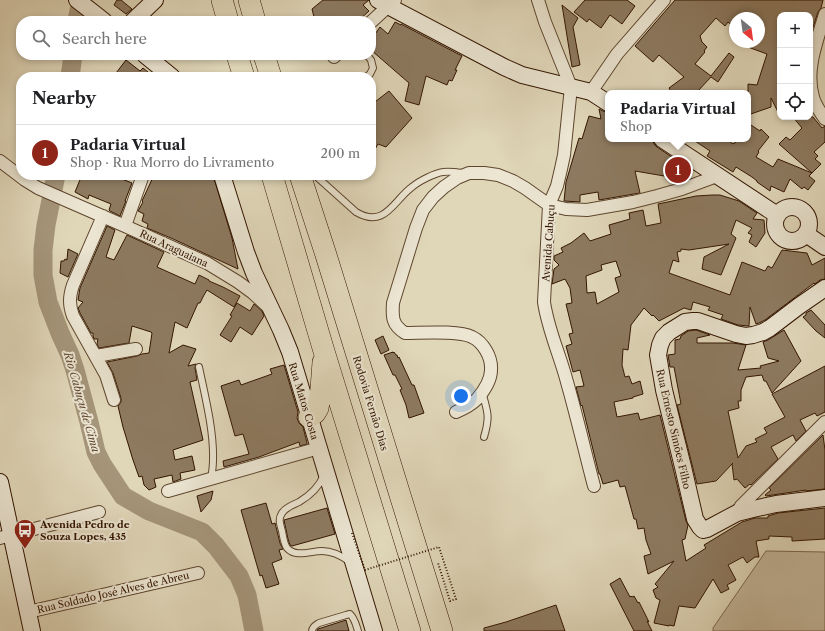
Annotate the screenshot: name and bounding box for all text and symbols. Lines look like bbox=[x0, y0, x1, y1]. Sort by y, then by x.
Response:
north arrow bbox=[729, 12, 765, 48]
map controls bbox=[777, 12, 813, 120]
button: + bbox=[777, 12, 813, 48]
search box bbox=[16, 16, 376, 60]
icon: search bbox=[30, 27, 52, 49]
text: Search here bbox=[62, 29, 147, 48]
button: − bbox=[777, 48, 813, 84]
button: locate bbox=[777, 84, 813, 120]
text: Nearby bbox=[32, 88, 96, 108]
popup bbox=[605, 90, 751, 142]
text: Padaria Virtual bbox=[620, 99, 736, 118]
text: Shop bbox=[620, 118, 652, 134]
text: Padaria Virtual bbox=[70, 135, 186, 154]
text: 1 bbox=[42, 145, 48, 161]
text: 200 m bbox=[320, 145, 360, 161]
text: Shop · Rua Morro do Livramento bbox=[70, 154, 274, 170]
pin: 1 bbox=[665, 155, 691, 185]
street label: Avenida Cabuçu bbox=[539, 204, 558, 283]
street label: Rua Araguaiana bbox=[137, 227, 211, 270]
water label: Rio Cabuçu de Cima bbox=[61, 349, 103, 454]
street label: Rodovia Fernão Dias bbox=[350, 354, 391, 452]
street label: Rua Matos Costa bbox=[286, 361, 322, 442]
street label: Rua Ernesto Simões Filho bbox=[653, 368, 694, 490]
your location bbox=[451, 386, 471, 406]
bus stop icon: Avenida Pedro de Souza Lopes, 435 bbox=[12, 517, 38, 550]
place label: Avenida Pedro de Souza Lopes, 435 bbox=[39, 518, 130, 543]
street label: Rua Soldado José Alves de Abreu bbox=[36, 569, 190, 616]

